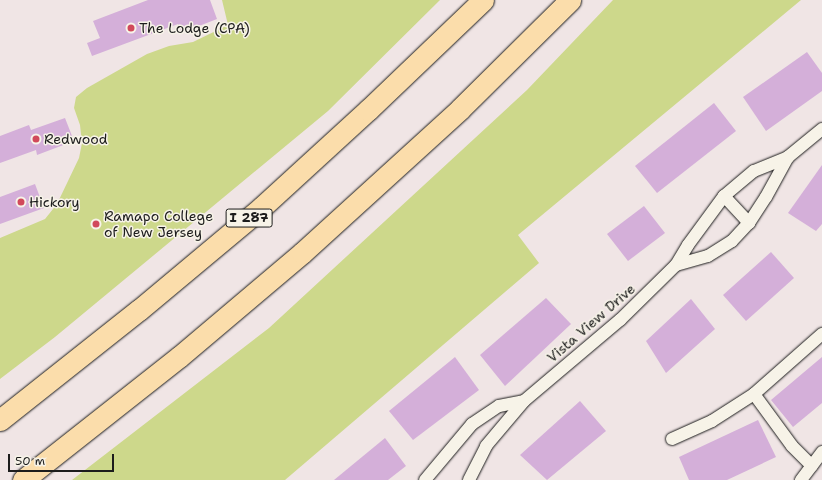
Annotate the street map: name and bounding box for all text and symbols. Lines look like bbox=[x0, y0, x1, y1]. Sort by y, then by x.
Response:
place label: The Lodge (CPA) bbox=[139, 20, 250, 36]
marker: The Lodge (CPA) bbox=[126, 23, 136, 33]
place label: Redwood bbox=[44, 131, 108, 147]
marker: Redwood bbox=[31, 134, 41, 144]
place label: Hickory bbox=[29, 194, 80, 210]
marker: Hickory bbox=[16, 197, 26, 207]
road number: I 287 bbox=[225, 207, 273, 229]
place label: Ramapo College of New Jersey bbox=[104, 208, 213, 240]
marker: Ramapo College of New Jersey bbox=[91, 219, 101, 229]
street label: Vista View Drive bbox=[544, 280, 638, 366]
scale bar bbox=[10, 446, 116, 472]
text: 50 m bbox=[15, 453, 45, 469]

